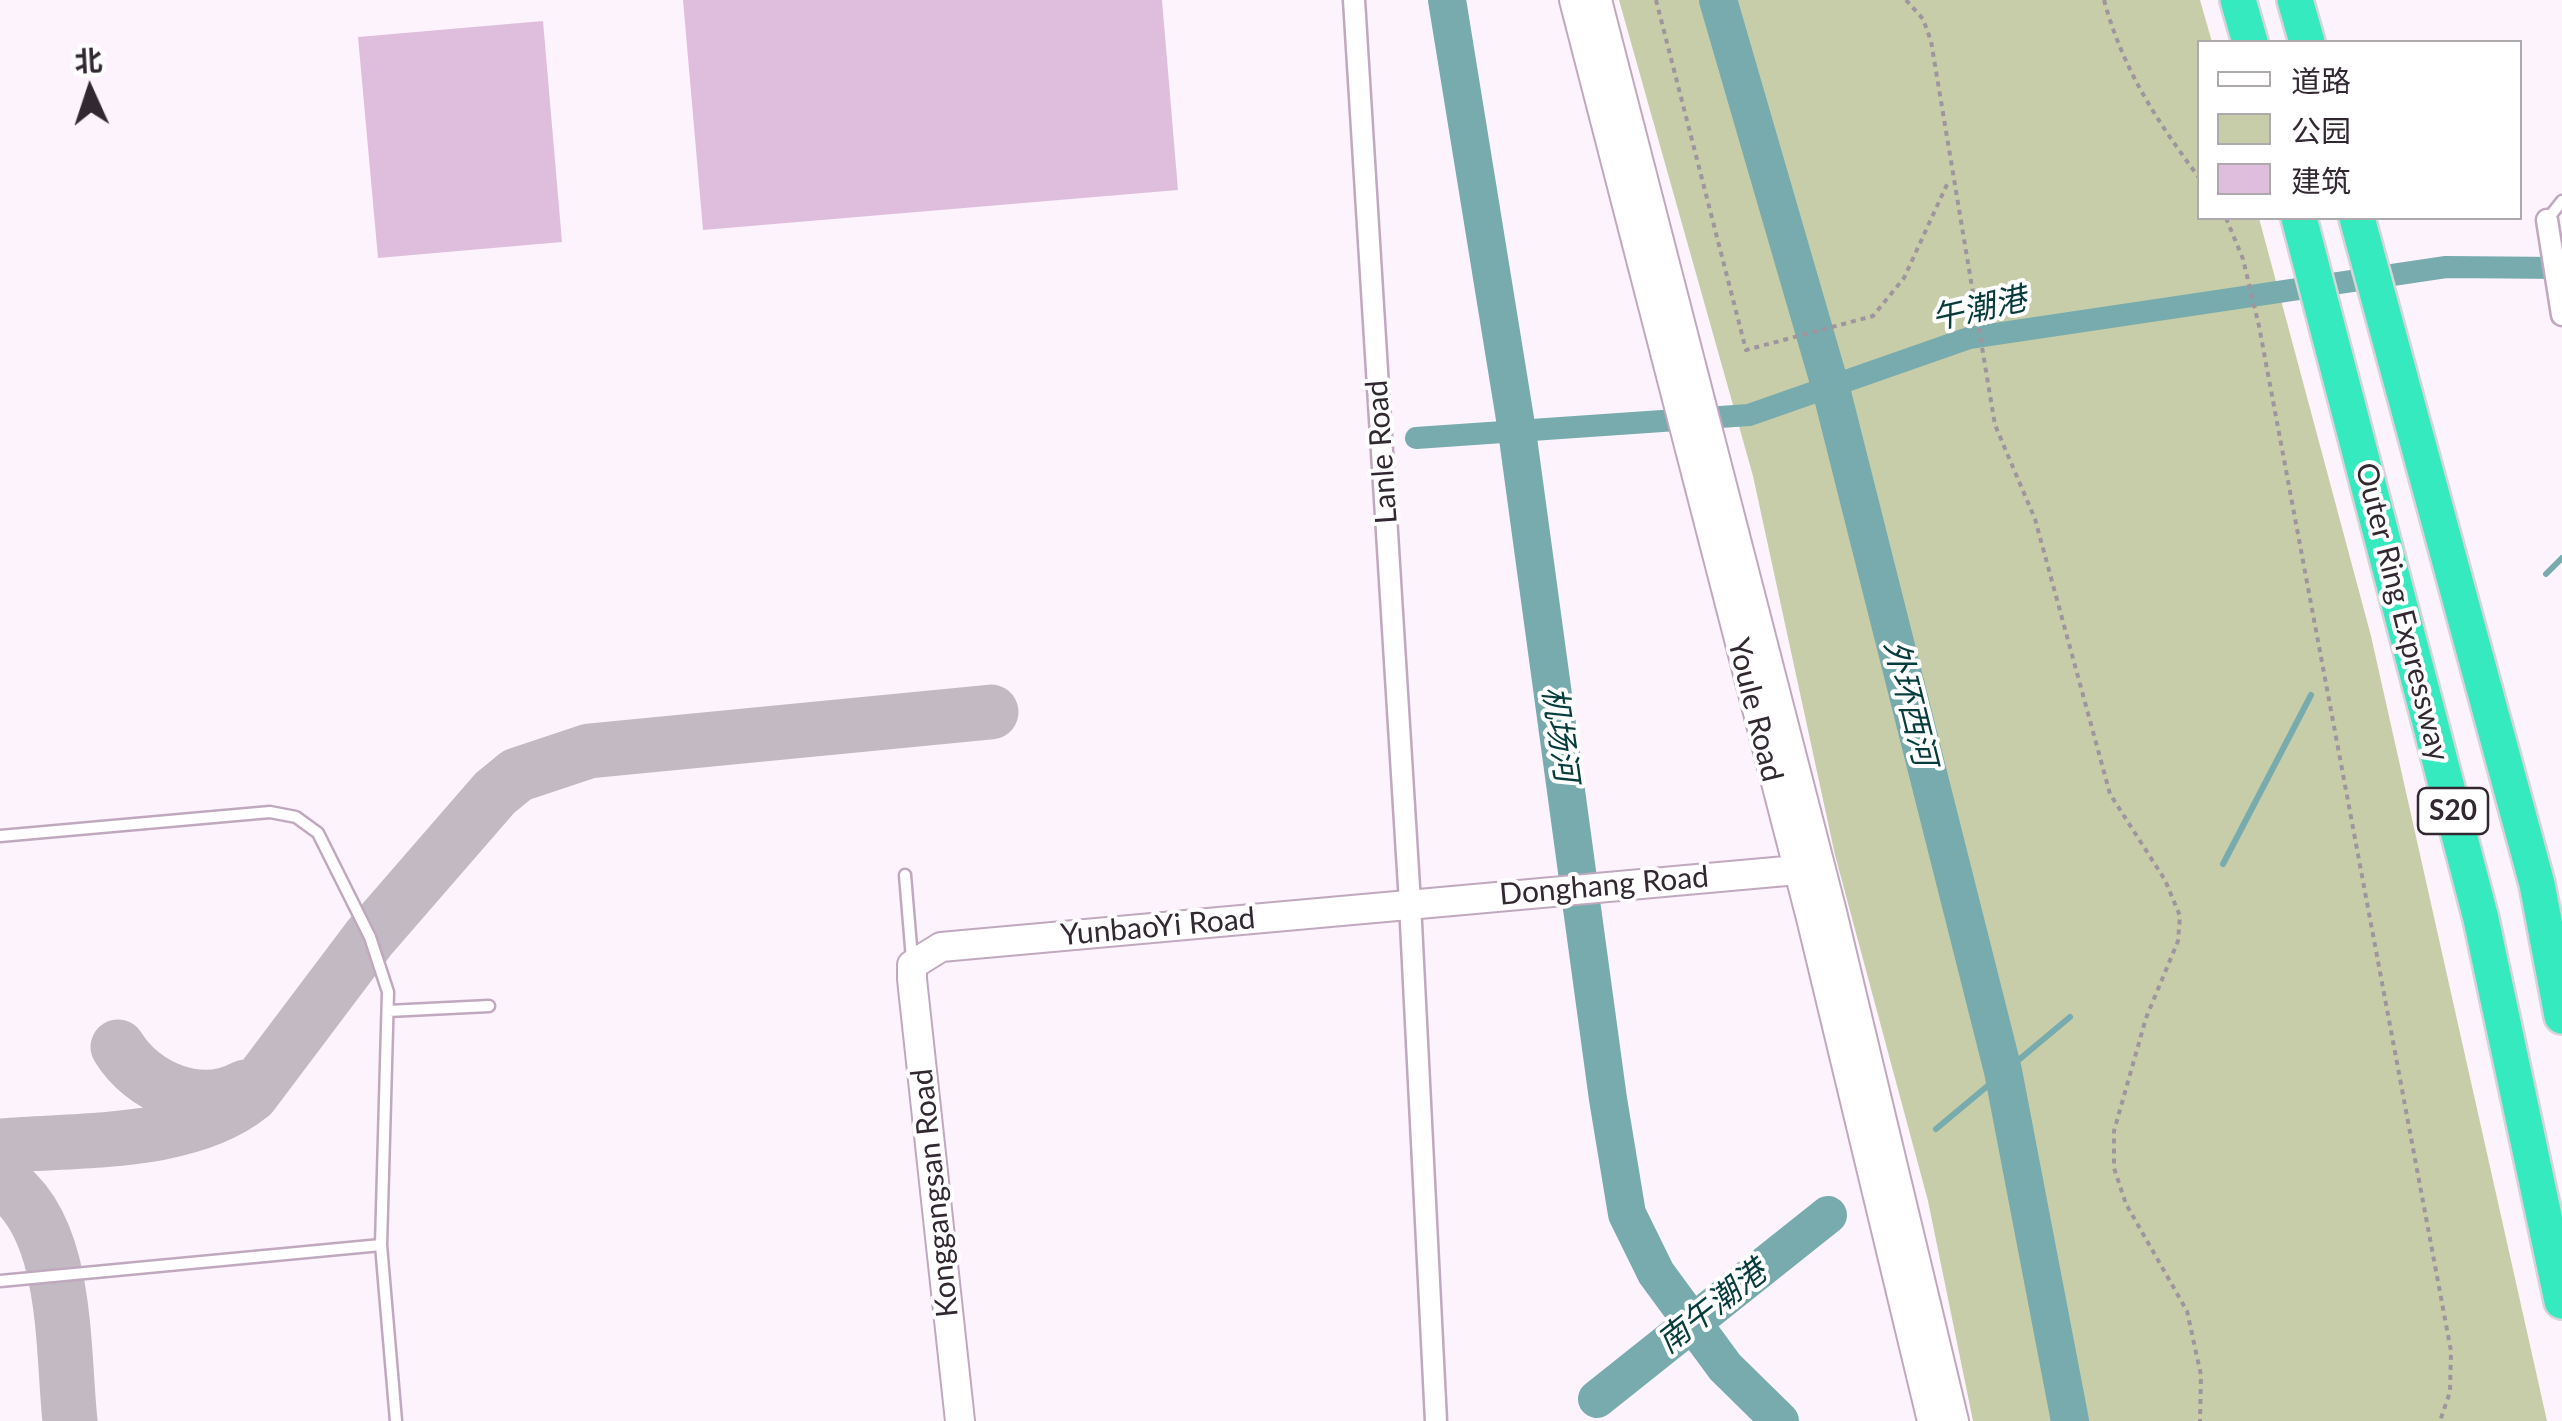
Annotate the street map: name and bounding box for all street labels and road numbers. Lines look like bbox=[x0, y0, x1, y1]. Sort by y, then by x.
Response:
street label: Lanle Road bbox=[1359, 379, 1405, 525]
street label: Outer Ring Expressway bbox=[2348, 459, 2456, 765]
street label: Youle Road bbox=[1720, 635, 1790, 785]
road number: S20 bbox=[2418, 788, 2488, 834]
street label: Donghang Road bbox=[1498, 859, 1710, 913]
street label: YunbaoYi Road bbox=[1059, 901, 1257, 953]
street label: Konggangsan Road bbox=[904, 1067, 966, 1319]

